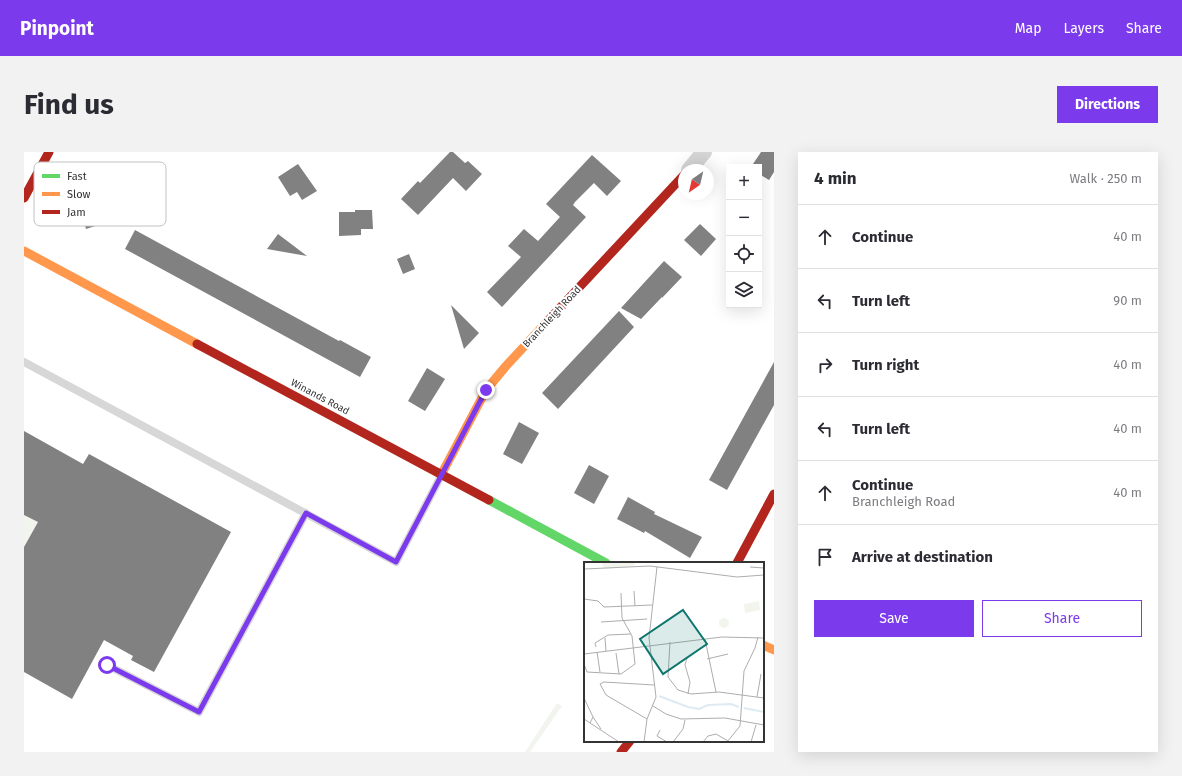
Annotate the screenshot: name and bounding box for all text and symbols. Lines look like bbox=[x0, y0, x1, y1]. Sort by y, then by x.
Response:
text: Pinpoint bbox=[20, 17, 94, 40]
text: Map bbox=[1015, 20, 1041, 37]
text: Layers bbox=[1063, 20, 1104, 37]
text: Share bbox=[1126, 20, 1162, 37]
button: Directions bbox=[1057, 86, 1158, 123]
text: Find us bbox=[24, 88, 114, 121]
legend bbox=[34, 162, 166, 226]
north arrow bbox=[678, 164, 714, 200]
map controls bbox=[726, 164, 762, 308]
button: + bbox=[726, 164, 762, 200]
text: 4 min bbox=[814, 168, 857, 189]
text: Fast bbox=[67, 170, 87, 183]
text: Walk · 250 m bbox=[1069, 171, 1142, 186]
text: Slow bbox=[67, 188, 91, 201]
button: − bbox=[726, 200, 762, 236]
text: Jam bbox=[67, 206, 86, 219]
icon: ahead bbox=[814, 226, 836, 248]
text: Continue bbox=[852, 228, 913, 246]
text: 40 m bbox=[1113, 229, 1142, 244]
button: locate bbox=[726, 236, 762, 272]
button: layers bbox=[726, 272, 762, 308]
street label: Branchleigh Road bbox=[521, 284, 583, 350]
icon: left bbox=[814, 290, 836, 312]
text: Turn left bbox=[852, 292, 910, 310]
text: 90 m bbox=[1113, 293, 1142, 308]
icon: right bbox=[814, 354, 836, 376]
text: Turn right bbox=[852, 356, 919, 374]
text: 40 m bbox=[1113, 357, 1142, 372]
street label: Winands Road bbox=[289, 377, 351, 417]
route end bbox=[477, 381, 495, 399]
icon: left bbox=[814, 418, 836, 440]
text: Turn left bbox=[852, 420, 910, 438]
text: 40 m bbox=[1113, 421, 1142, 436]
text: Continue bbox=[852, 476, 913, 494]
icon: ahead bbox=[814, 482, 836, 504]
text: 40 m bbox=[1113, 485, 1142, 500]
text: Branchleigh Road bbox=[852, 494, 955, 509]
icon: arrive bbox=[814, 546, 836, 568]
text: Arrive at destination bbox=[852, 548, 993, 566]
inset map bbox=[584, 562, 764, 742]
button: Save bbox=[814, 600, 974, 637]
button: Share bbox=[982, 600, 1142, 637]
route start bbox=[98, 656, 116, 674]

